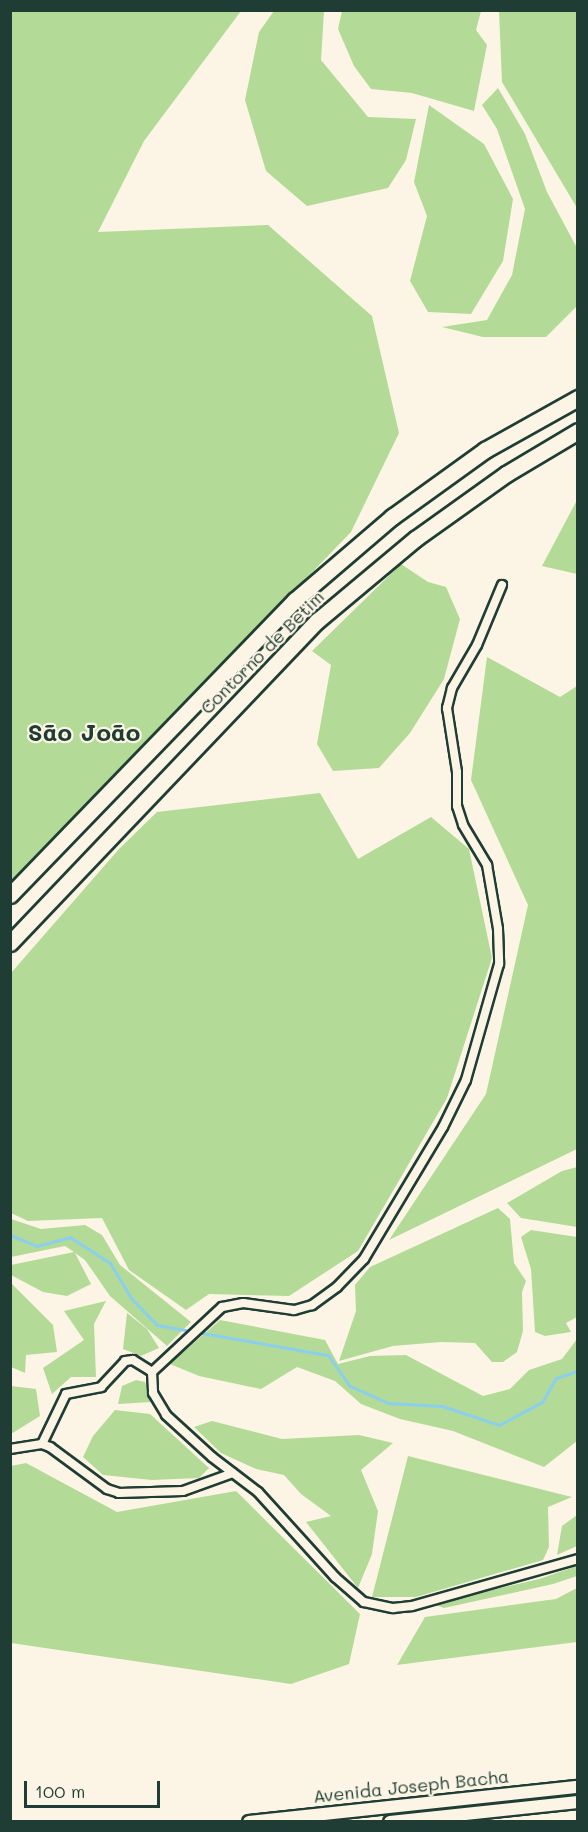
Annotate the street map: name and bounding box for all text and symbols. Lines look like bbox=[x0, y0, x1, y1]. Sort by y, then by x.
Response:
street label: Contorno de Betim bbox=[196, 586, 328, 718]
district label: São João bbox=[28, 718, 140, 746]
street label: Avenida Joseph Bacha bbox=[312, 1765, 510, 1807]
scale bar bbox=[27, 1769, 164, 1807]
text: 100 m bbox=[35, 1779, 85, 1803]

